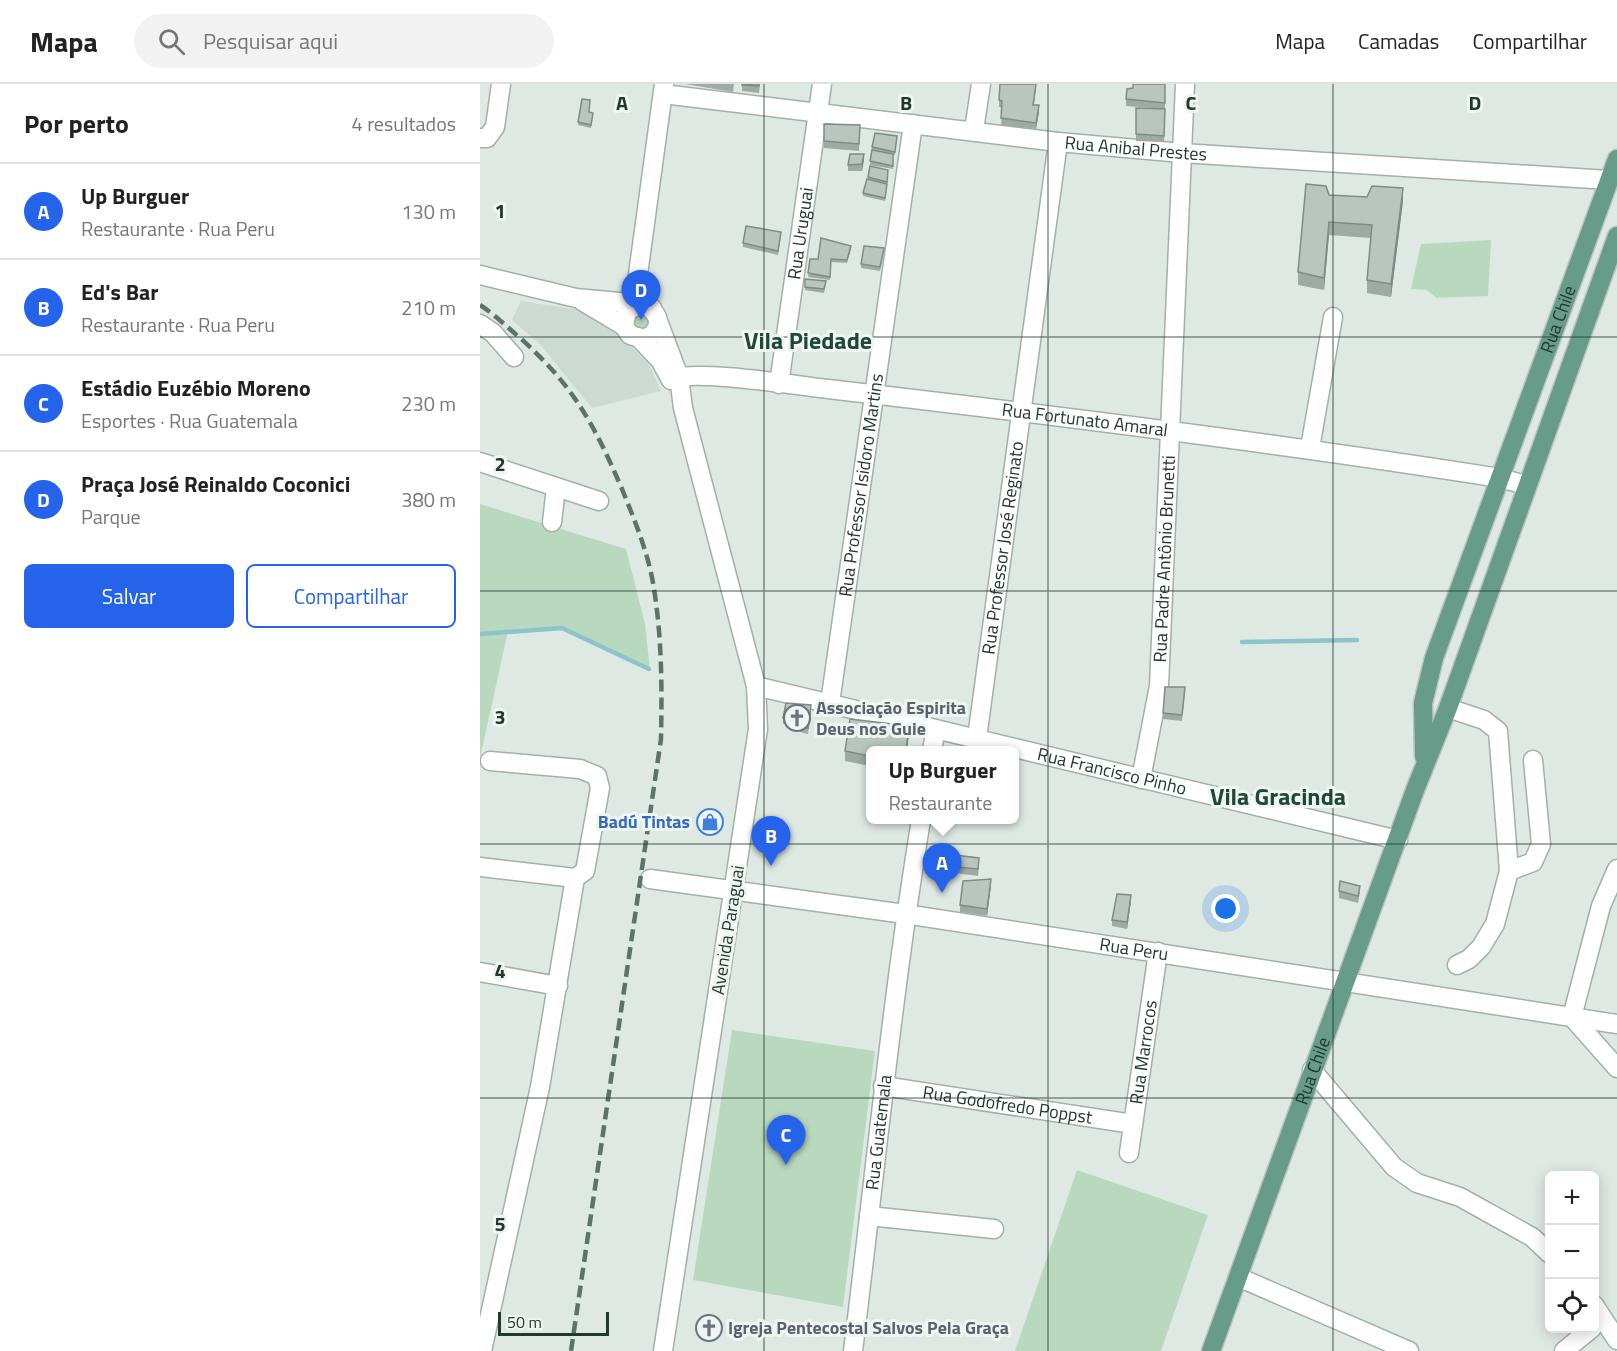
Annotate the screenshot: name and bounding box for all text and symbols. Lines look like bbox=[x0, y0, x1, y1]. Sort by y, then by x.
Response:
search box bbox=[134, 14, 554, 68]
text: Mapa bbox=[30, 20, 98, 63]
text: Pesquisar aqui bbox=[203, 24, 338, 58]
icon: search bbox=[155, 25, 188, 58]
text: Mapa bbox=[1275, 25, 1325, 57]
text: Camadas bbox=[1358, 25, 1439, 57]
text: Compartilhar bbox=[1472, 25, 1587, 57]
text: A bbox=[616, 87, 628, 118]
text: B bbox=[900, 87, 912, 118]
text: C bbox=[1186, 87, 1197, 118]
text: D bbox=[1469, 87, 1481, 118]
text: Por perto bbox=[24, 104, 129, 143]
text: 4 resultados bbox=[352, 108, 456, 139]
street label: Rua Anibal Prestes bbox=[1064, 129, 1208, 168]
text: Up Burguer bbox=[81, 179, 189, 213]
street label: Rua Uruguai bbox=[780, 186, 820, 281]
text: 1 bbox=[494, 195, 506, 226]
text: A bbox=[37, 196, 50, 227]
text: 130 m bbox=[401, 196, 456, 227]
text: Restaurante · Rua Peru bbox=[81, 213, 275, 244]
pin: D bbox=[622, 270, 660, 320]
text: Ed's Bar bbox=[81, 275, 158, 309]
street label: Rua Chile bbox=[1533, 282, 1582, 357]
text: B bbox=[37, 292, 50, 323]
text: 210 m bbox=[401, 292, 456, 323]
text: Restaurante · Rua Peru bbox=[81, 309, 275, 340]
district label: Vila Piedade bbox=[744, 322, 872, 358]
text: Estádio Euzébio Moreno bbox=[81, 371, 311, 405]
street label: Rua Professor Isidoro Martins bbox=[831, 372, 890, 599]
text: C bbox=[38, 388, 49, 419]
text: 230 m bbox=[401, 388, 456, 419]
street label: Rua Fortunato Amaral bbox=[1000, 396, 1170, 443]
text: Esportes · Rua Guatemala bbox=[81, 405, 298, 436]
street label: Rua Professor José Reginato bbox=[974, 439, 1030, 656]
text: 2 bbox=[494, 448, 506, 479]
street label: Rua Padre Antônio Brunetti bbox=[1146, 455, 1182, 663]
text: Praça José Reinaldo Coconici bbox=[81, 467, 351, 501]
text: D bbox=[37, 484, 50, 515]
text: 380 m bbox=[401, 484, 456, 515]
text: Parque bbox=[81, 501, 141, 532]
button: Salvar bbox=[24, 564, 234, 628]
button: Compartilhar bbox=[246, 564, 456, 628]
place label: Associação Espirita Deus nos Guie bbox=[816, 694, 966, 742]
text: 3 bbox=[494, 701, 506, 732]
church icon: Associação Espirita Deus nos Guie bbox=[782, 703, 812, 733]
street label: Rua Francisco Pinho bbox=[1035, 740, 1189, 802]
popup bbox=[866, 746, 1019, 824]
text: Up Burguer bbox=[888, 753, 997, 787]
district label: Vila Gracinda bbox=[1210, 778, 1346, 814]
text: Restaurante bbox=[888, 787, 992, 818]
shop icon: Badú Tintas bbox=[695, 807, 725, 837]
place label: Badú Tintas bbox=[598, 808, 690, 835]
pin: B bbox=[752, 816, 790, 866]
pin: A bbox=[922, 844, 962, 893]
street label: Avenida Paraguai bbox=[704, 863, 751, 997]
your location bbox=[1211, 894, 1240, 923]
street label: Rua Peru bbox=[1098, 930, 1170, 967]
text: 4 bbox=[494, 955, 506, 986]
street label: Rua Marrocos bbox=[1122, 998, 1164, 1106]
street label: Rua Chile bbox=[1288, 1033, 1337, 1108]
street label: Rua Guatemala bbox=[858, 1073, 899, 1192]
street label: Rua Godofredo Poppst bbox=[921, 1078, 1095, 1131]
pin: C bbox=[766, 1116, 806, 1165]
map controls bbox=[1545, 1171, 1599, 1333]
button: + bbox=[1545, 1171, 1599, 1225]
text: 5 bbox=[494, 1208, 506, 1239]
button: − bbox=[1545, 1225, 1599, 1279]
button: locate bbox=[1545, 1279, 1599, 1333]
scale bar bbox=[498, 1309, 609, 1336]
text: 50 m bbox=[507, 1310, 542, 1334]
church icon: Igreja Pentecostal Salvos Pela Graça bbox=[694, 1313, 724, 1343]
place label: Igreja Pentecostal Salvos Pela Graça bbox=[728, 1314, 1009, 1341]

